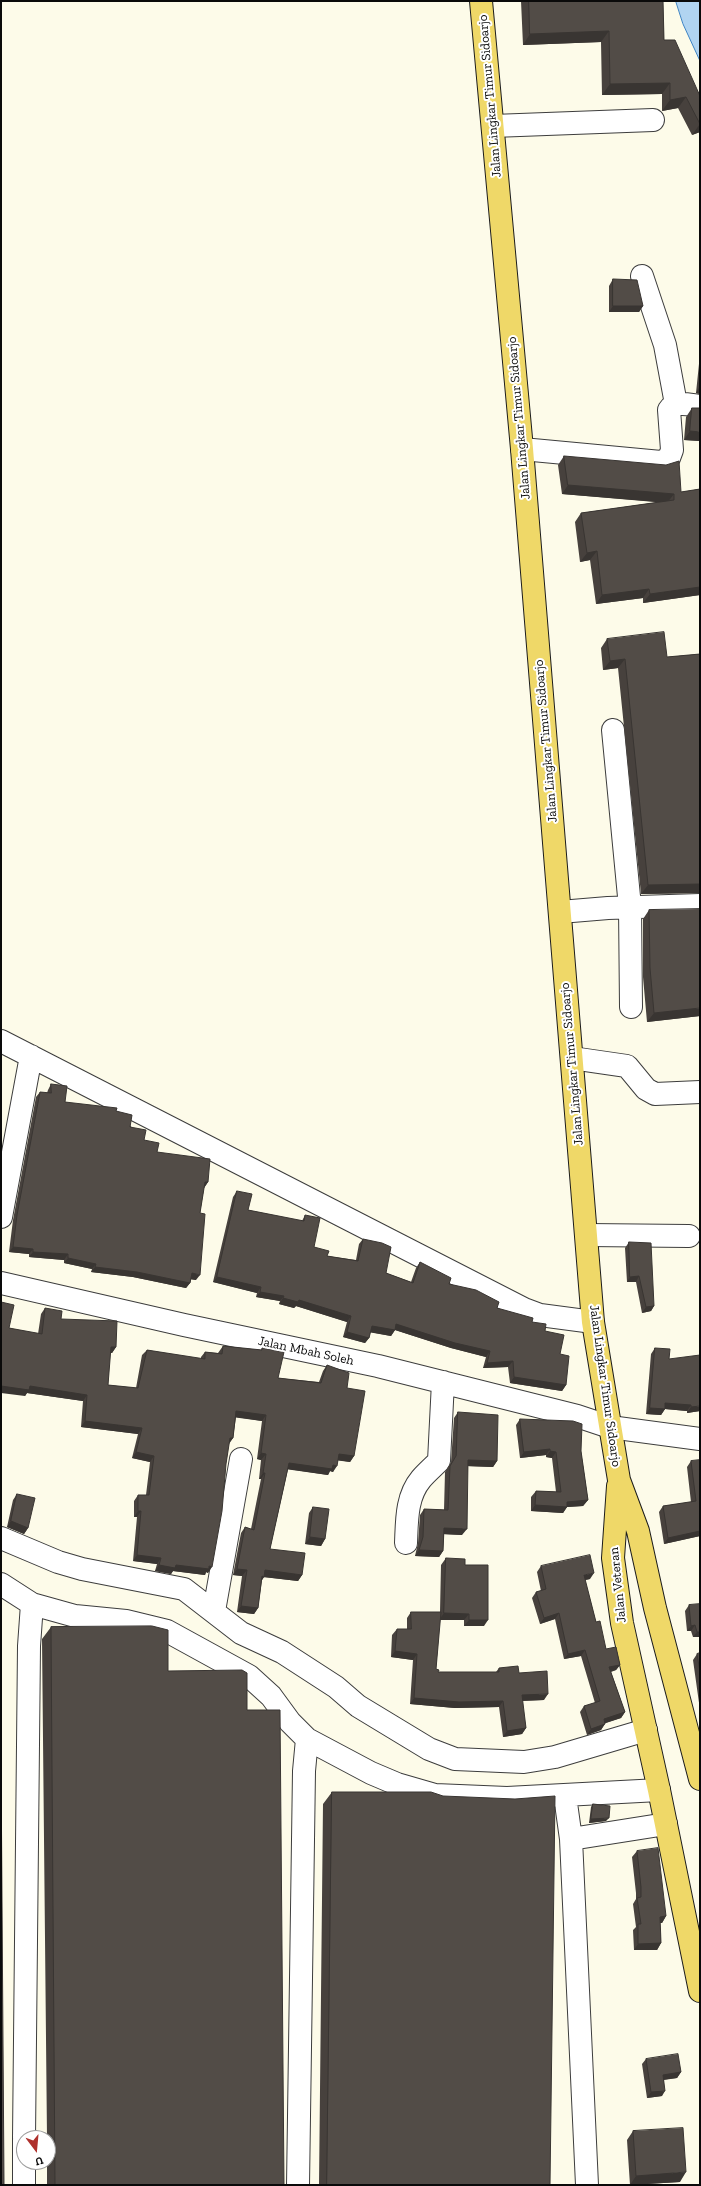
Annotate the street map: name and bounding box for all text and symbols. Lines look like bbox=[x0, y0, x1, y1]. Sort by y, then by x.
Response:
street label: Jalan Lingkar Timur Sidoarjo bbox=[475, 14, 505, 178]
street label: Jalan Lingkar Timur Sidoarjo bbox=[504, 336, 534, 500]
street label: Jalan Lingkar Timur Sidoarjo bbox=[531, 659, 561, 823]
street label: Jalan Lingkar Timur Sidoarjo bbox=[557, 982, 587, 1146]
street label: Jalan Lingkar Timur Sidoarjo bbox=[586, 1304, 624, 1468]
street label: Jalan Mbah Soleh bbox=[257, 1333, 355, 1369]
street label: Jalan Veteran bbox=[606, 1546, 630, 1624]
north arrow bbox=[16, 2130, 56, 2170]
text: U bbox=[34, 2154, 45, 2168]

